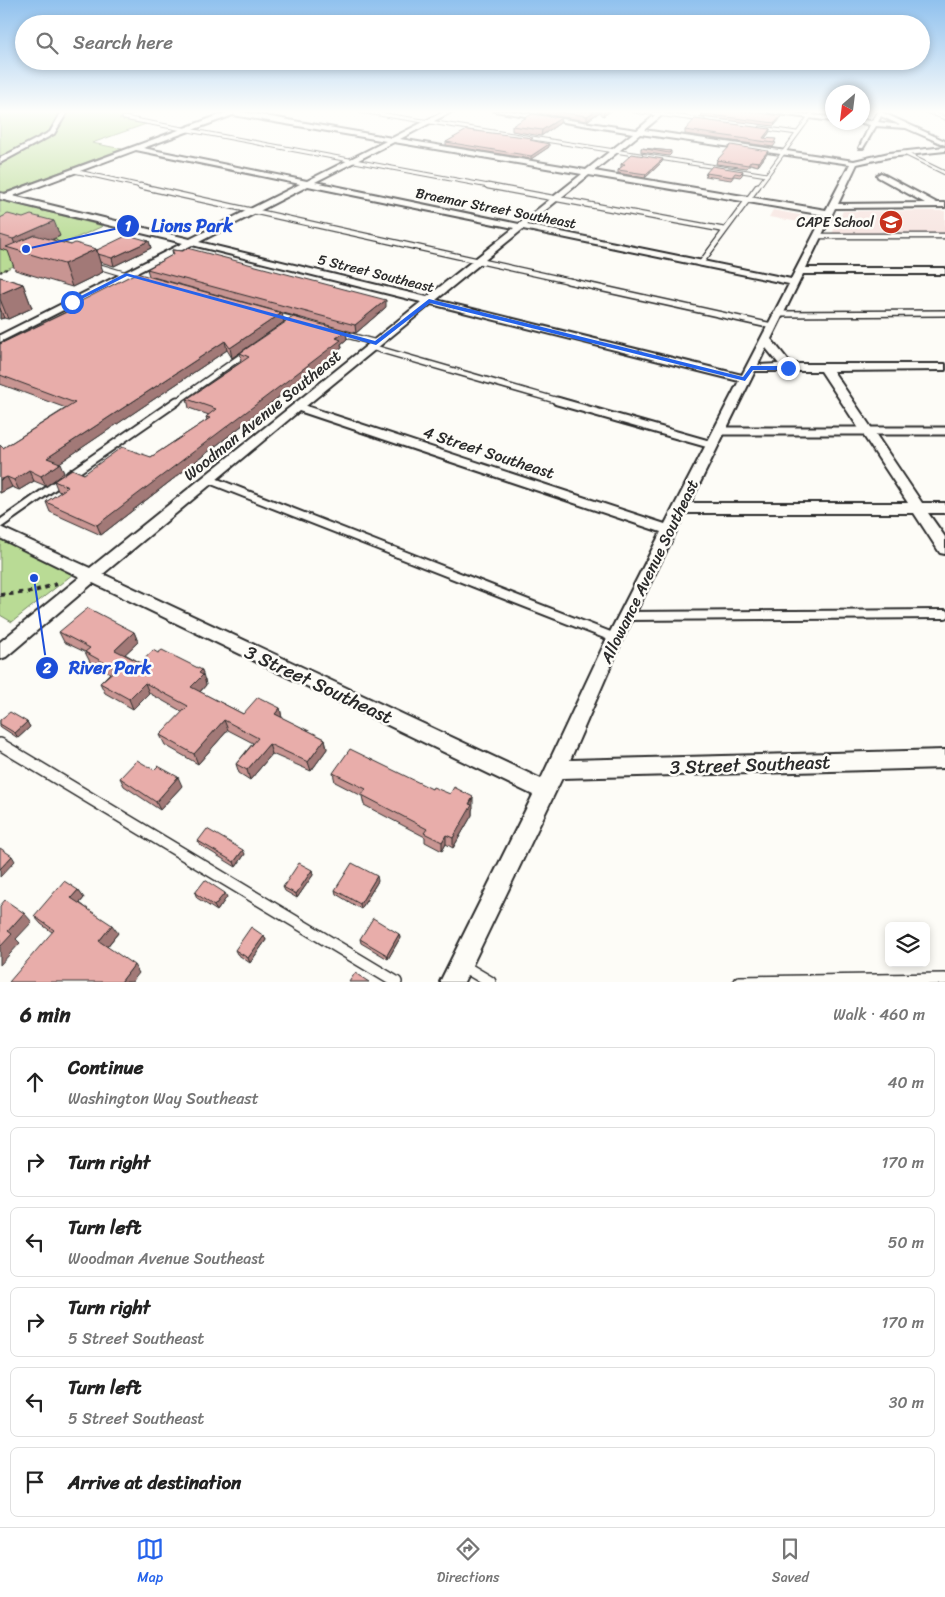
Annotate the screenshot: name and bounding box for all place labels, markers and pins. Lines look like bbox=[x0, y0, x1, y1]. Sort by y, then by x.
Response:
callout: Lions Park bbox=[116, 209, 243, 242]
school or university icon: CAPE School bbox=[878, 209, 904, 235]
place label: CAPE School bbox=[796, 210, 875, 235]
callout: River Park bbox=[34, 651, 162, 684]

